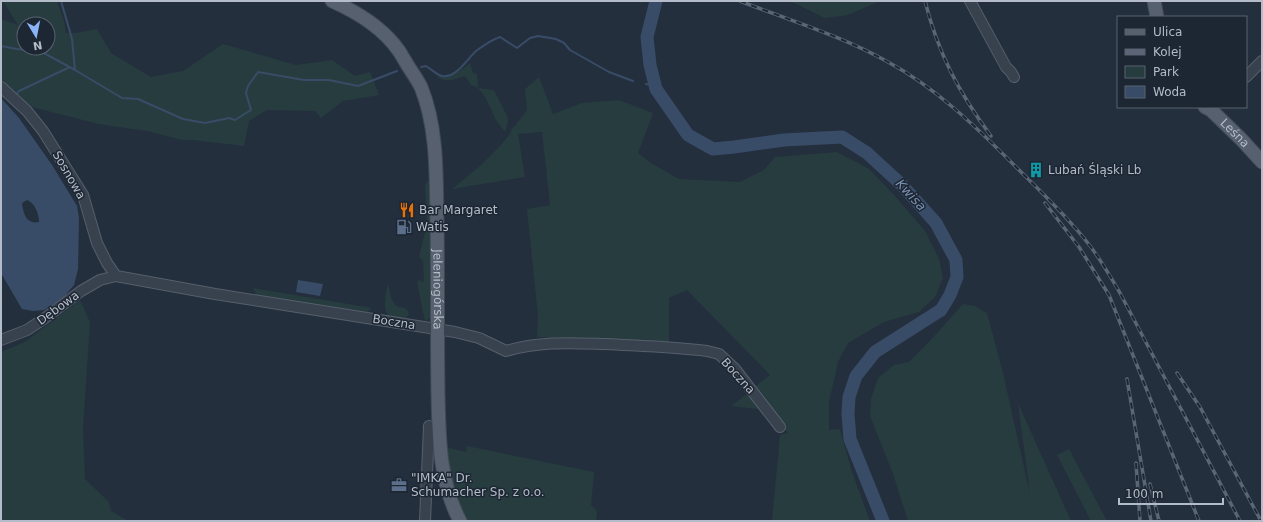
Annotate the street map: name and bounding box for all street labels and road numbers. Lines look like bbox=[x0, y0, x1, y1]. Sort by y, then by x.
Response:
street label: Leśna bbox=[1217, 116, 1252, 150]
street label: Sosnowa bbox=[50, 148, 88, 202]
street label: Jeleniogórska bbox=[430, 248, 445, 330]
street label: Dębowa bbox=[34, 288, 82, 328]
street label: Boczna bbox=[371, 312, 417, 332]
street label: Boczna bbox=[718, 355, 758, 397]

